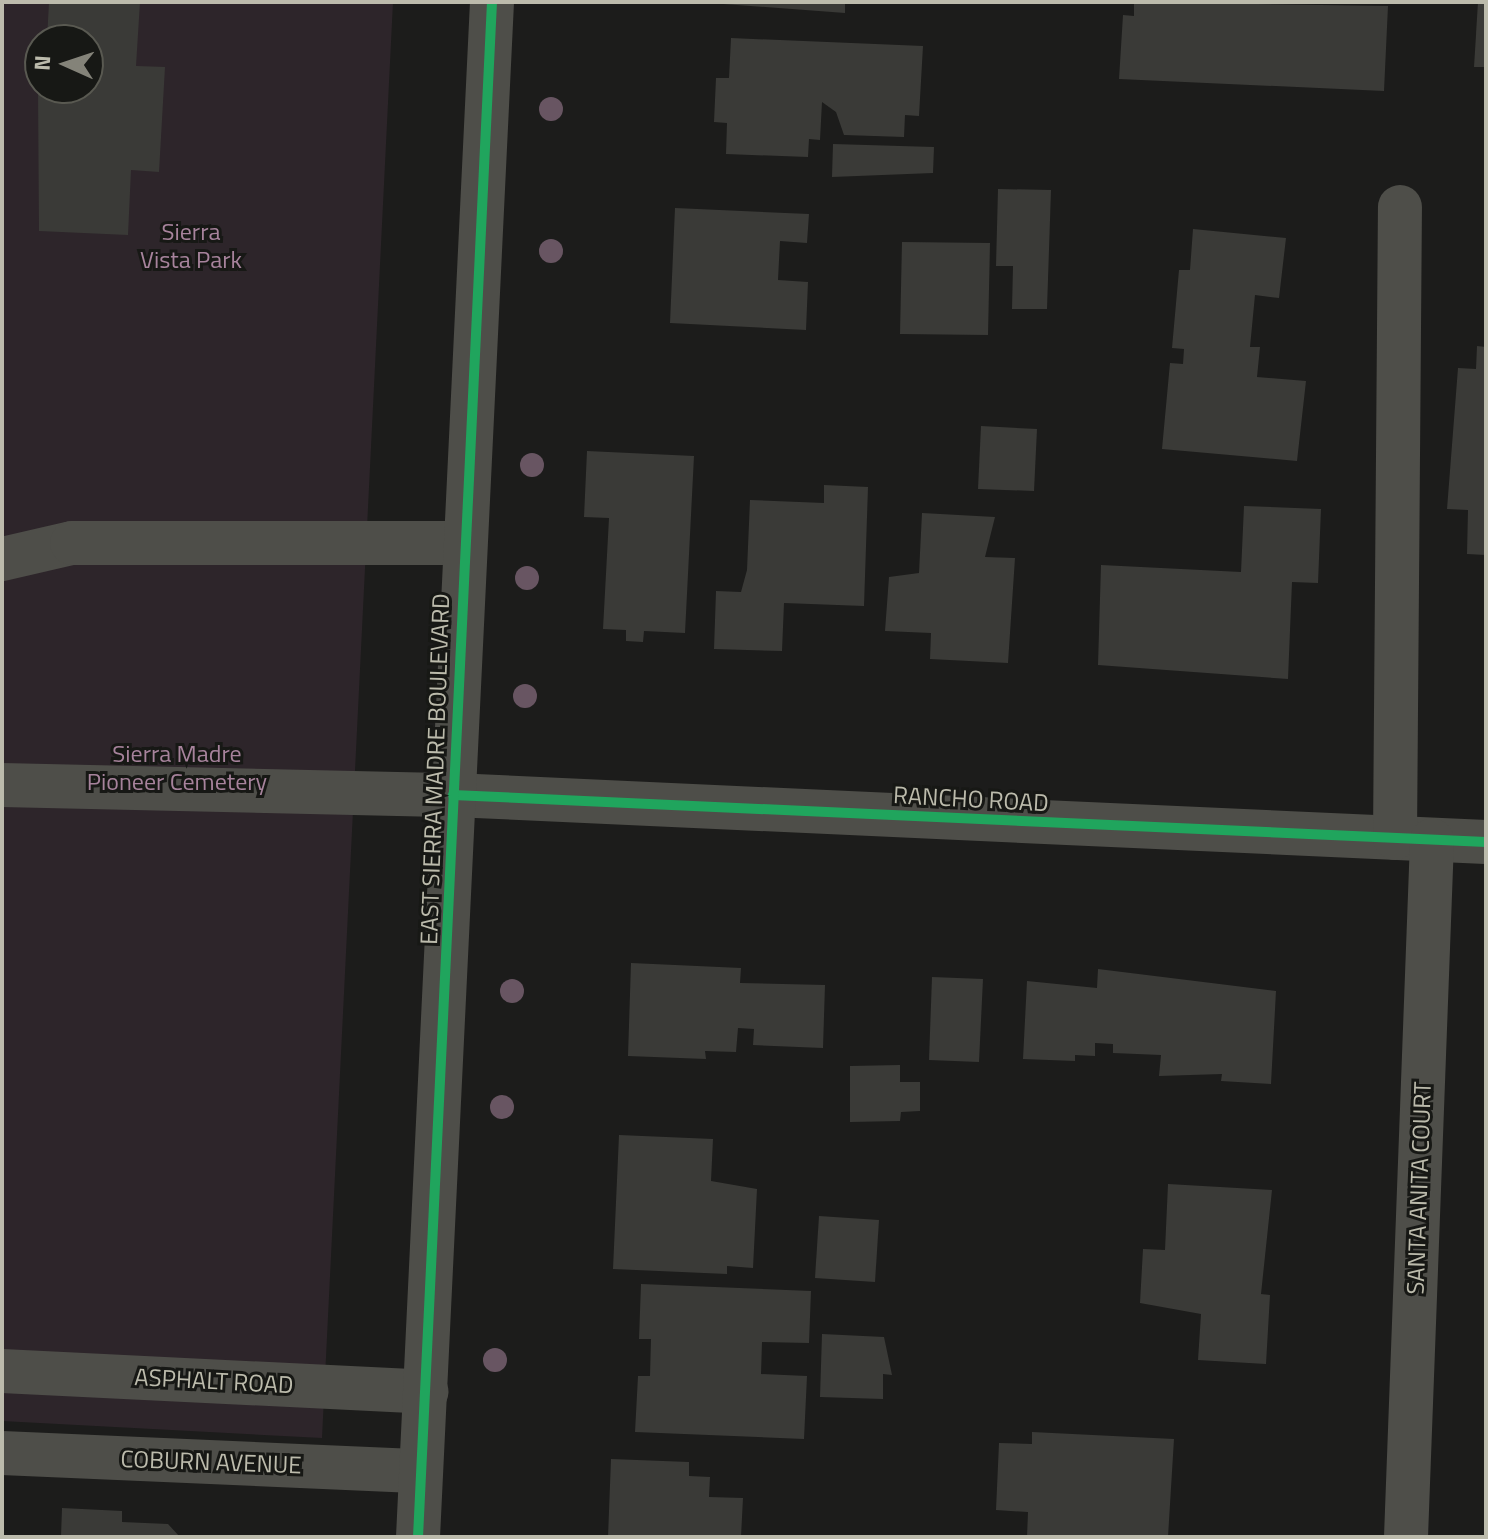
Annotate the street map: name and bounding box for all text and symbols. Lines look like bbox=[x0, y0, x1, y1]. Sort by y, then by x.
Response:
north arrow bbox=[24, 24, 104, 104]
text: N bbox=[25, 54, 59, 71]
park label: Sierra Vista Park bbox=[140, 218, 242, 274]
street label: EAST SIERRA MADRE BOULEVARD bbox=[414, 593, 456, 945]
park label: Sierra Madre Pioneer Cemetery bbox=[87, 740, 267, 796]
street label: RANCHO ROAD bbox=[893, 781, 1049, 817]
street label: SANTA ANITA COURT bbox=[1401, 1081, 1437, 1295]
street label: ASPHALT ROAD bbox=[134, 1362, 294, 1400]
street label: COBURN AVENUE bbox=[120, 1444, 302, 1480]

